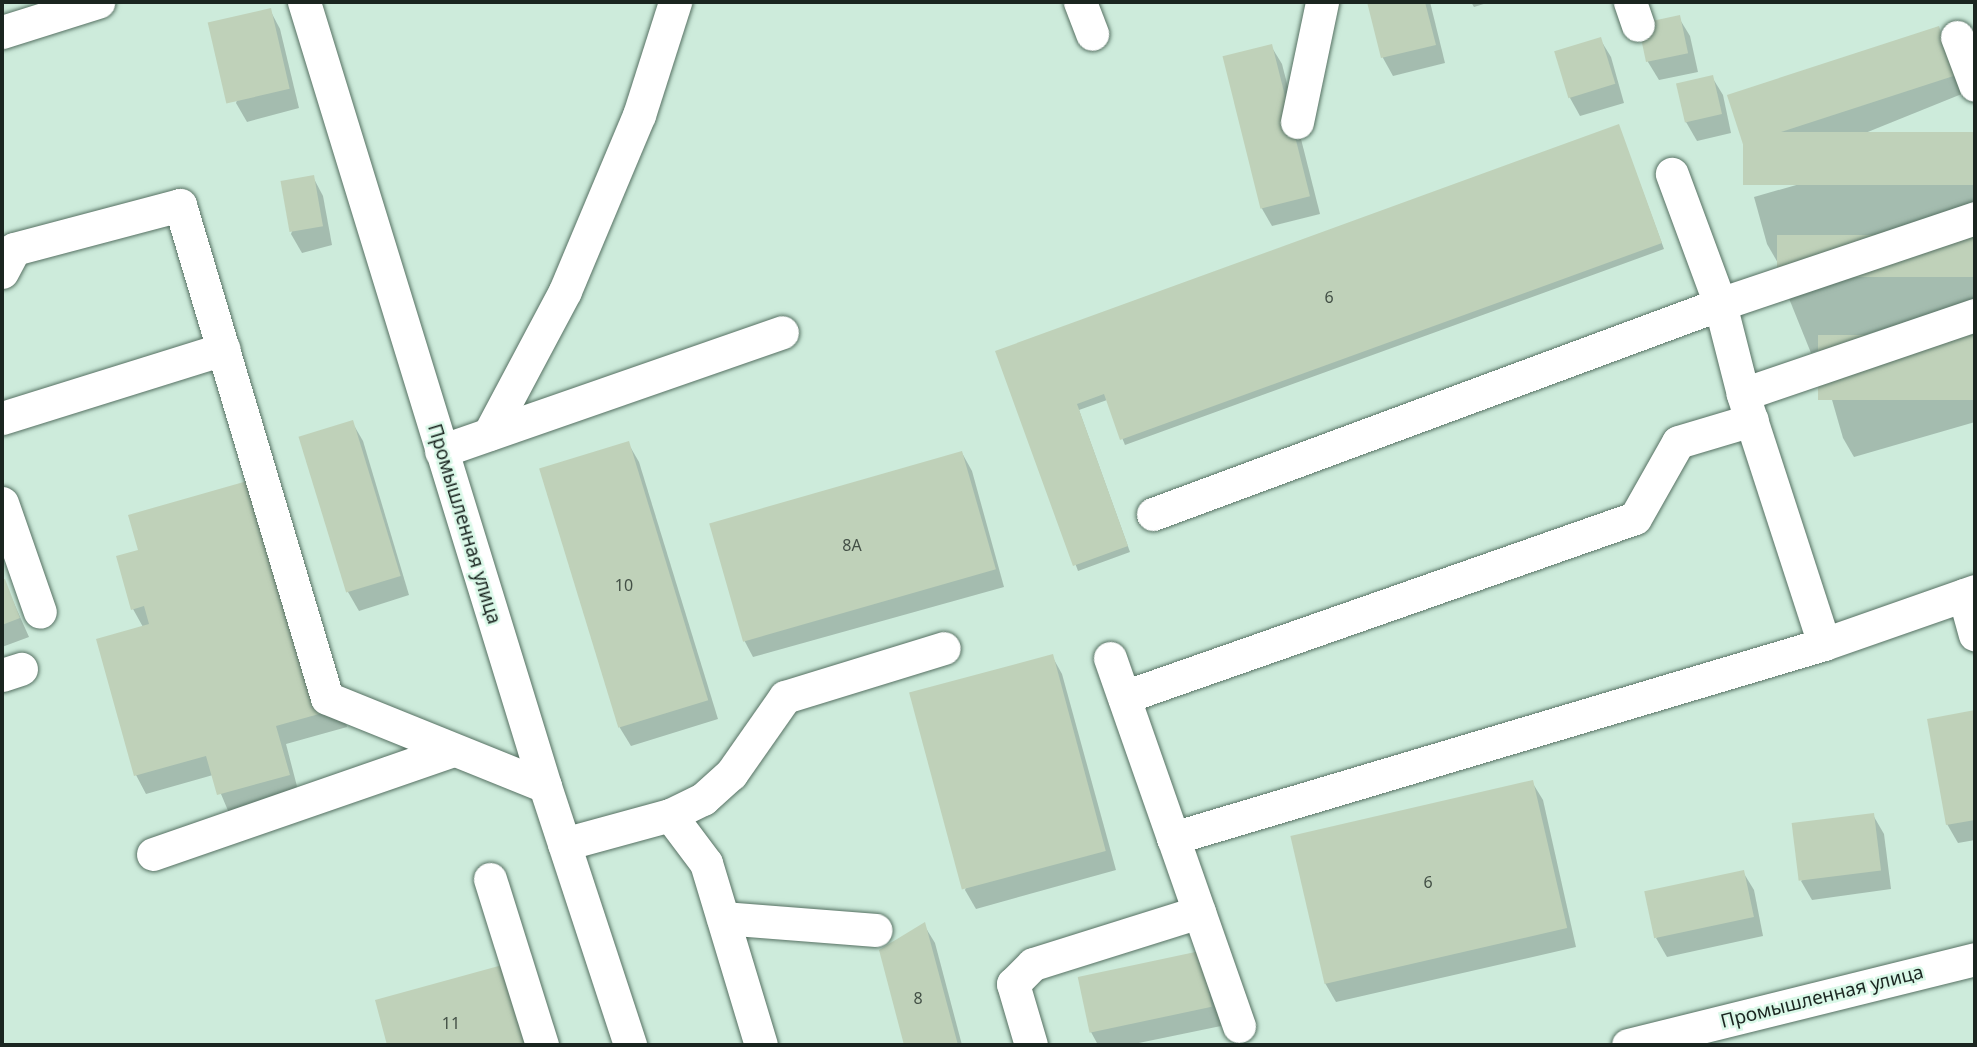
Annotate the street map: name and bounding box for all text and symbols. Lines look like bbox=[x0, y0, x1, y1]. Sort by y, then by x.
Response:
house number: 6 bbox=[1324, 287, 1334, 307]
street label: Промышленная улица bbox=[423, 421, 505, 627]
house number: 8А bbox=[842, 535, 862, 555]
house number: 10 bbox=[615, 575, 633, 595]
house number: 6 bbox=[1423, 872, 1433, 892]
street label: Промышленная улица bbox=[1718, 961, 1926, 1033]
house number: 8 bbox=[913, 988, 923, 1008]
house number: 11 bbox=[442, 1013, 460, 1033]

